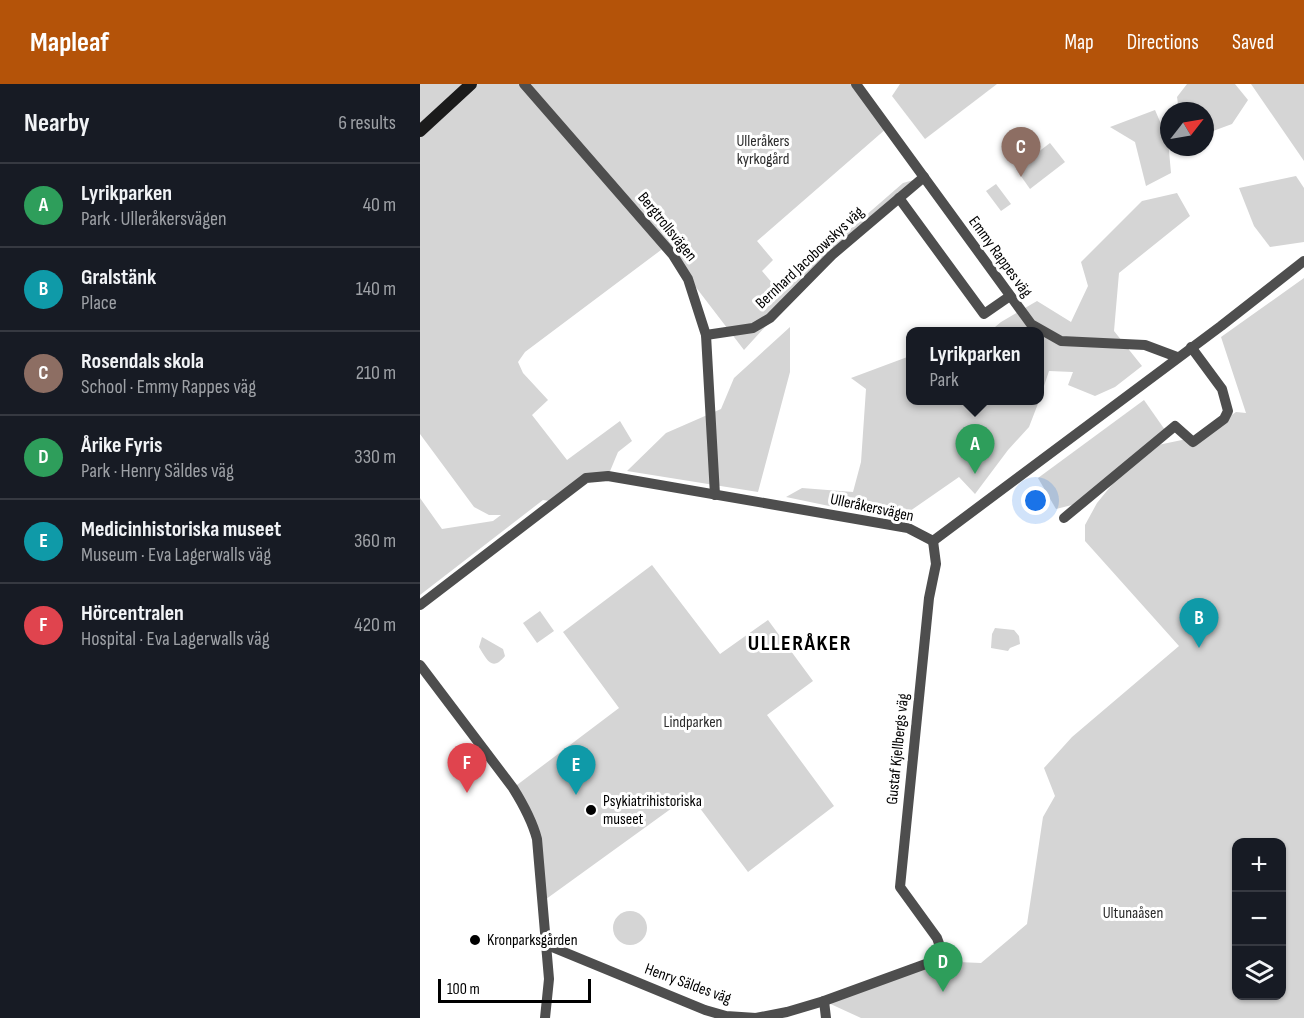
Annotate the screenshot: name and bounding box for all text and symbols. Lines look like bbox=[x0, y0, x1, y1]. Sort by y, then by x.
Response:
text: Mapleaf bbox=[30, 26, 109, 59]
text: Map bbox=[1064, 30, 1094, 55]
text: Directions bbox=[1127, 30, 1199, 55]
text: Saved bbox=[1232, 30, 1274, 55]
north arrow bbox=[1160, 102, 1214, 156]
text: Nearby bbox=[24, 108, 90, 139]
text: 6 results bbox=[338, 111, 396, 135]
pin: C bbox=[1002, 128, 1040, 177]
park label: Ulleråkers kyrkogård bbox=[736, 132, 790, 169]
text: Lyrikparken bbox=[81, 180, 172, 207]
street label: Bergtrollsvägen bbox=[633, 189, 701, 265]
text: A bbox=[39, 193, 48, 217]
text: 40 m bbox=[363, 193, 396, 217]
street label: Bernhard Jacobowskys väg bbox=[752, 203, 868, 313]
text: Park · Ulleråkersvägen bbox=[81, 207, 227, 231]
street label: Emmy Rappes väg bbox=[964, 213, 1036, 301]
text: Gralstänk bbox=[81, 264, 156, 291]
text: B bbox=[39, 277, 48, 301]
text: 140 m bbox=[356, 277, 396, 301]
text: Place bbox=[81, 291, 117, 315]
popup bbox=[906, 327, 1044, 405]
text: Lyrikparken bbox=[929, 341, 1021, 368]
text: Rosendals skola bbox=[81, 348, 204, 375]
text: C bbox=[38, 361, 49, 385]
text: 210 m bbox=[356, 361, 396, 385]
text: Park bbox=[929, 368, 959, 392]
text: School · Emmy Rappes väg bbox=[81, 375, 256, 399]
pin: A bbox=[956, 424, 994, 474]
text: Årike Fyris bbox=[81, 432, 162, 459]
text: D bbox=[38, 445, 49, 469]
text: 330 m bbox=[354, 445, 396, 469]
text: Park · Henry Säldes väg bbox=[81, 459, 234, 483]
your location bbox=[1021, 486, 1050, 515]
street label: Ulleråkersvägen bbox=[829, 490, 915, 526]
text: Medicinhistoriska museet bbox=[81, 516, 281, 543]
text: E bbox=[39, 529, 48, 553]
text: 360 m bbox=[354, 529, 396, 553]
text: Museum · Eva Lagerwalls väg bbox=[81, 543, 271, 567]
pin: B bbox=[1180, 598, 1218, 648]
text: Hörcentralen bbox=[81, 600, 184, 627]
text: F bbox=[39, 613, 48, 637]
text: 420 m bbox=[354, 613, 396, 637]
text: Hospital · Eva Lagerwalls väg bbox=[81, 627, 270, 651]
district label: ULLERÅKER bbox=[748, 630, 852, 657]
street label: Gustaf Kjellbergs väg bbox=[883, 693, 913, 805]
park label: Lindparken bbox=[664, 713, 722, 732]
pin: F bbox=[448, 744, 486, 793]
pin: E bbox=[556, 746, 596, 795]
place label: Psykiatrihistoriska museet bbox=[603, 792, 702, 829]
marker: Psykiatrihistoriska museet bbox=[584, 803, 598, 817]
map controls bbox=[1232, 838, 1286, 1000]
button: + bbox=[1232, 838, 1286, 892]
button: − bbox=[1232, 892, 1286, 946]
park label: Ultunaåsen bbox=[1103, 904, 1163, 923]
place label: Kronparksgården bbox=[487, 931, 578, 950]
marker: Kronparksgården bbox=[468, 933, 482, 947]
pin: D bbox=[924, 942, 962, 992]
button: layers bbox=[1232, 946, 1286, 1000]
street label: Henry Säldes väg bbox=[642, 960, 734, 1008]
scale bar bbox=[438, 976, 591, 1004]
text: 100 m bbox=[447, 980, 480, 999]

